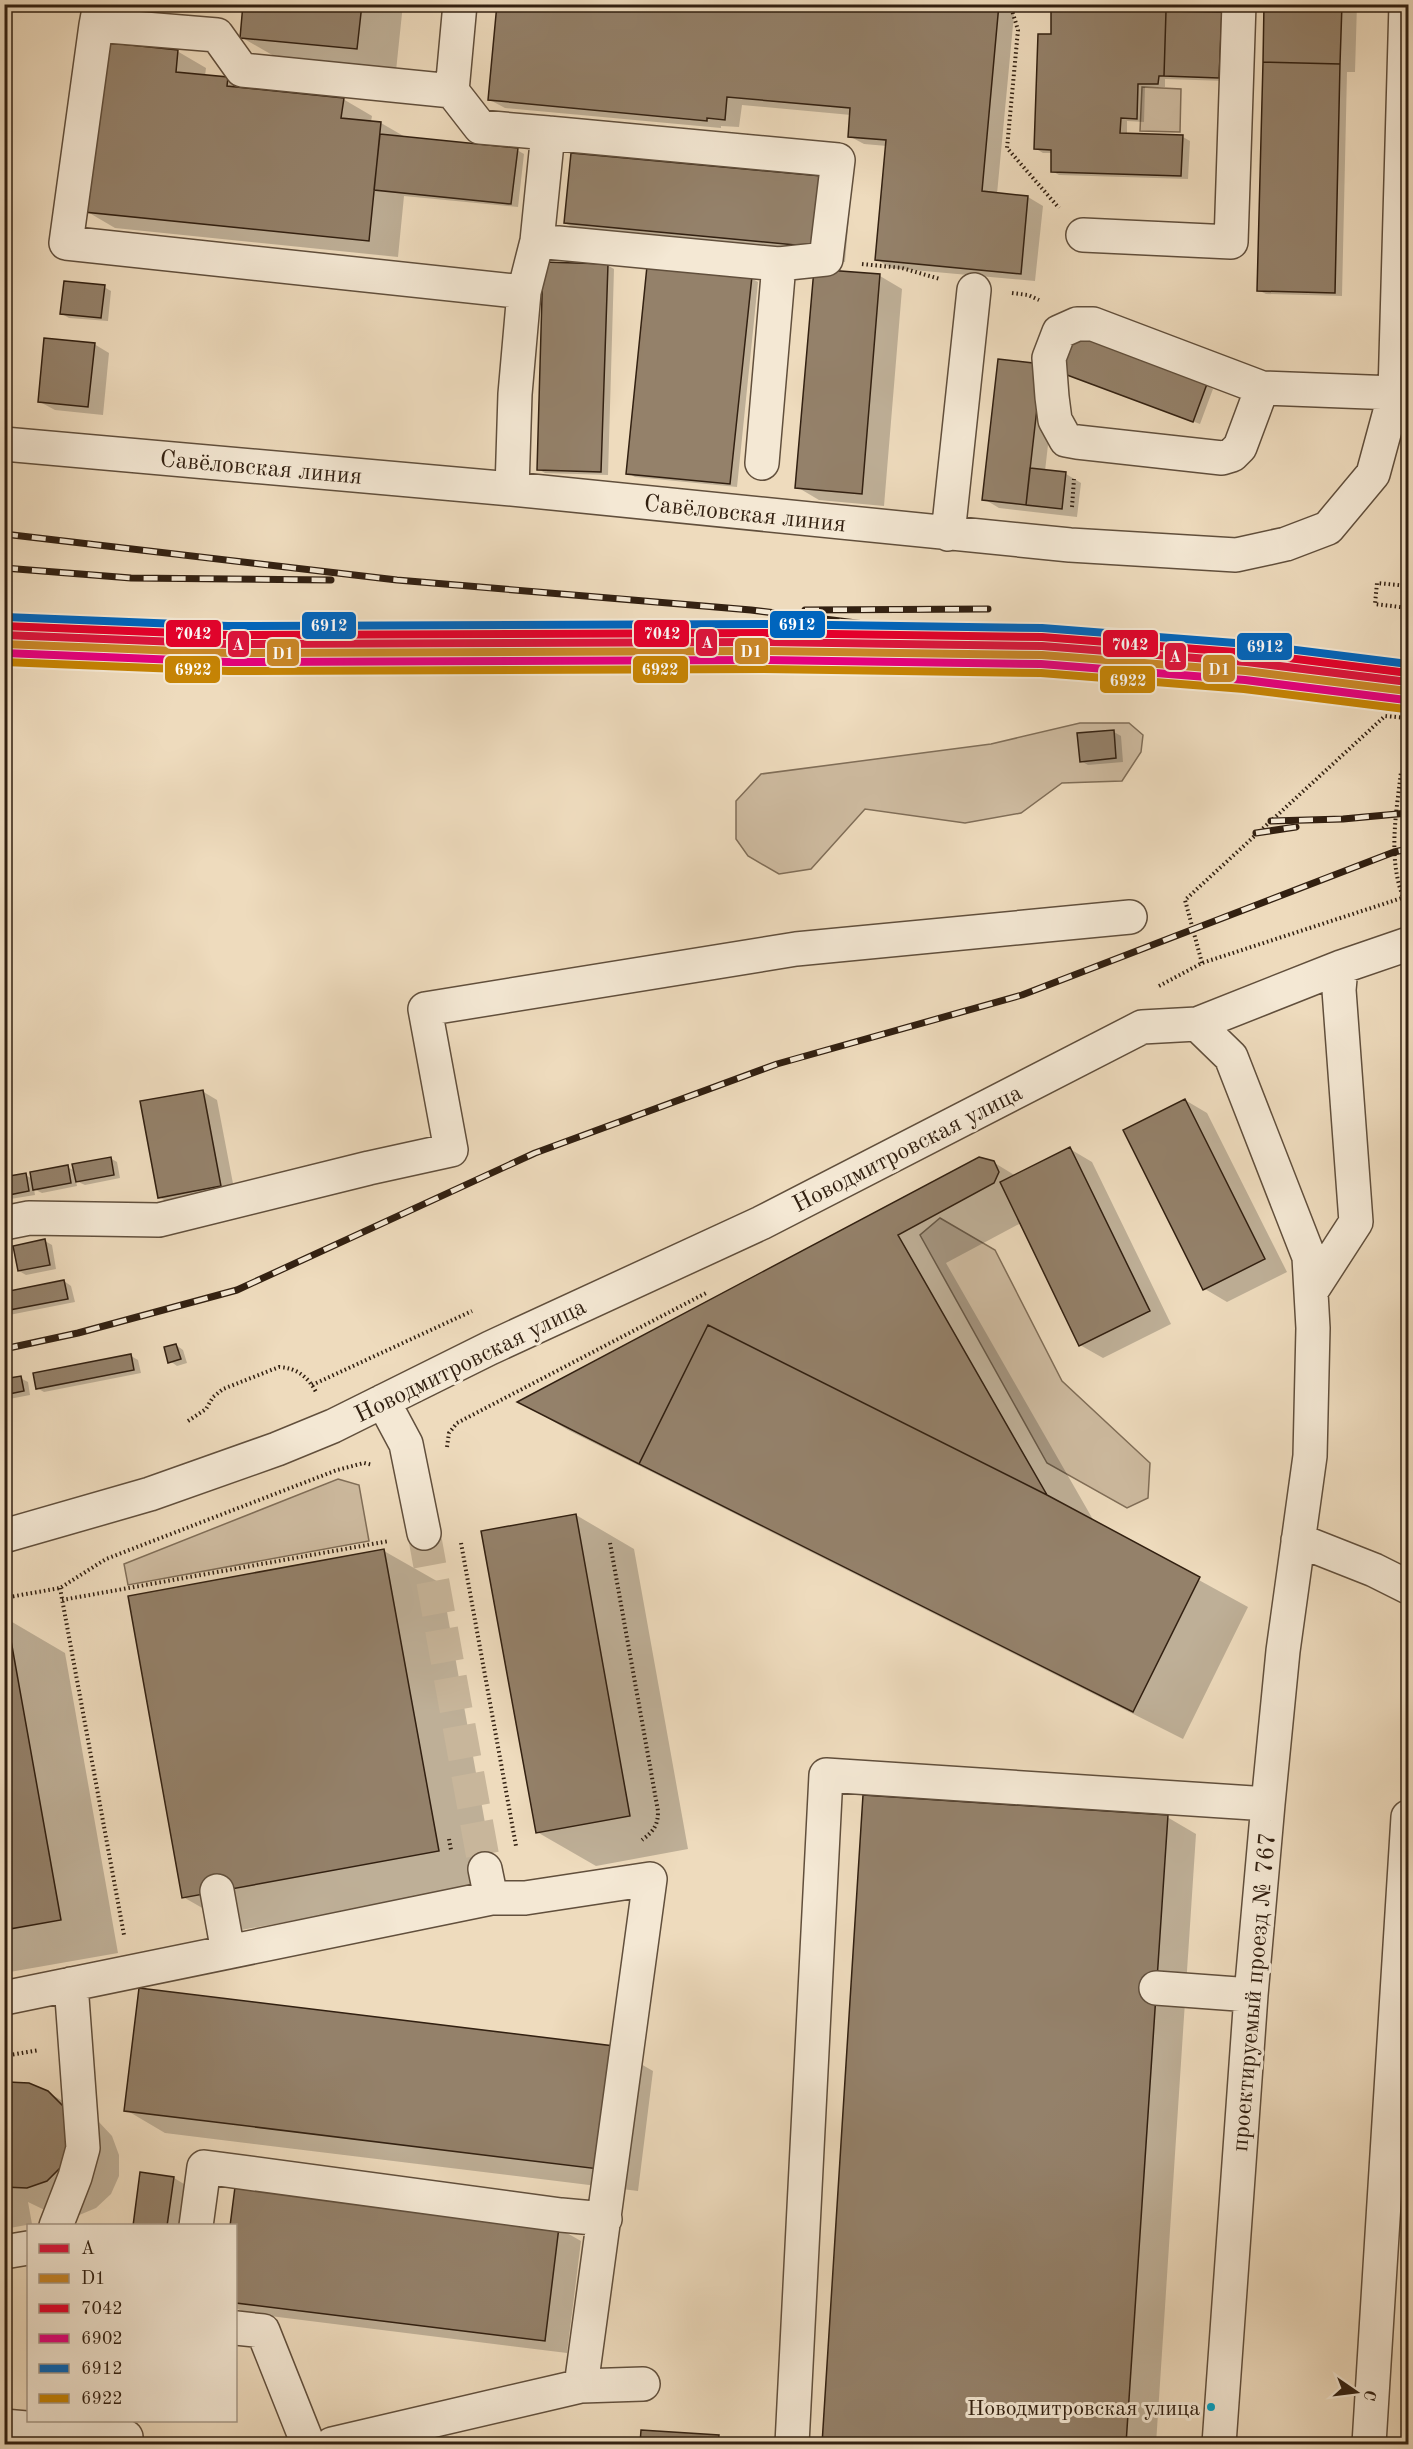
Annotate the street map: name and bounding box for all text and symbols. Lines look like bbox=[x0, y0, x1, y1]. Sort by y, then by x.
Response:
street label: Савёловская линия bbox=[159, 448, 363, 490]
street label: Савёловская линия bbox=[643, 492, 847, 538]
line badge: 6912 bbox=[769, 610, 826, 639]
line badge: 6912 bbox=[301, 611, 357, 640]
text: 6912 bbox=[778, 618, 816, 634]
line badge: 7042 bbox=[165, 619, 222, 648]
text: 6912 bbox=[310, 619, 348, 635]
line badge: 7042 bbox=[633, 619, 690, 648]
text: 7042 bbox=[174, 627, 212, 643]
text: 7042 bbox=[643, 627, 681, 643]
line badge: A bbox=[695, 628, 718, 657]
line badge: 7042 bbox=[1102, 629, 1159, 658]
line badge: A bbox=[227, 630, 250, 658]
line badge: 6912 bbox=[1236, 632, 1293, 661]
text: A bbox=[701, 636, 713, 652]
line badge: D1 bbox=[734, 637, 769, 665]
text: A bbox=[232, 638, 244, 654]
line badge: D1 bbox=[266, 638, 300, 667]
text: 7042 bbox=[1111, 638, 1149, 654]
text: 6912 bbox=[1246, 640, 1284, 656]
line badge: A bbox=[1164, 642, 1187, 671]
text: D1 bbox=[740, 645, 762, 661]
text: D1 bbox=[272, 647, 294, 663]
text: A bbox=[1169, 650, 1181, 666]
line badge: D1 bbox=[1202, 654, 1236, 683]
line badge: 6922 bbox=[164, 655, 221, 684]
line badge: 6922 bbox=[632, 655, 689, 684]
text: 6922 bbox=[174, 663, 212, 679]
text: 6922 bbox=[641, 663, 679, 679]
text: D1 bbox=[1208, 663, 1230, 679]
line badge: 6922 bbox=[1099, 665, 1156, 694]
text: 6922 bbox=[1109, 674, 1147, 690]
street label: Новодмитровская улица bbox=[789, 1081, 1027, 1218]
street label: Новодмитровская улица bbox=[351, 1295, 591, 1428]
street label: проектируемый проезд № 767 bbox=[1229, 1832, 1281, 2153]
legend bbox=[27, 2224, 237, 2422]
text: A bbox=[81, 2240, 95, 2258]
text: D1 bbox=[81, 2270, 105, 2288]
text: 7042 bbox=[81, 2300, 123, 2318]
text: 6902 bbox=[81, 2330, 123, 2348]
text: 6912 bbox=[81, 2360, 123, 2378]
north arrow bbox=[1326, 2362, 1386, 2422]
text: С bbox=[1360, 2388, 1378, 2402]
text: 6922 bbox=[81, 2390, 123, 2408]
place label: Новодмитровская улица bbox=[967, 2398, 1200, 2420]
marker: Новодмитровская улица bbox=[1205, 2401, 1217, 2413]

